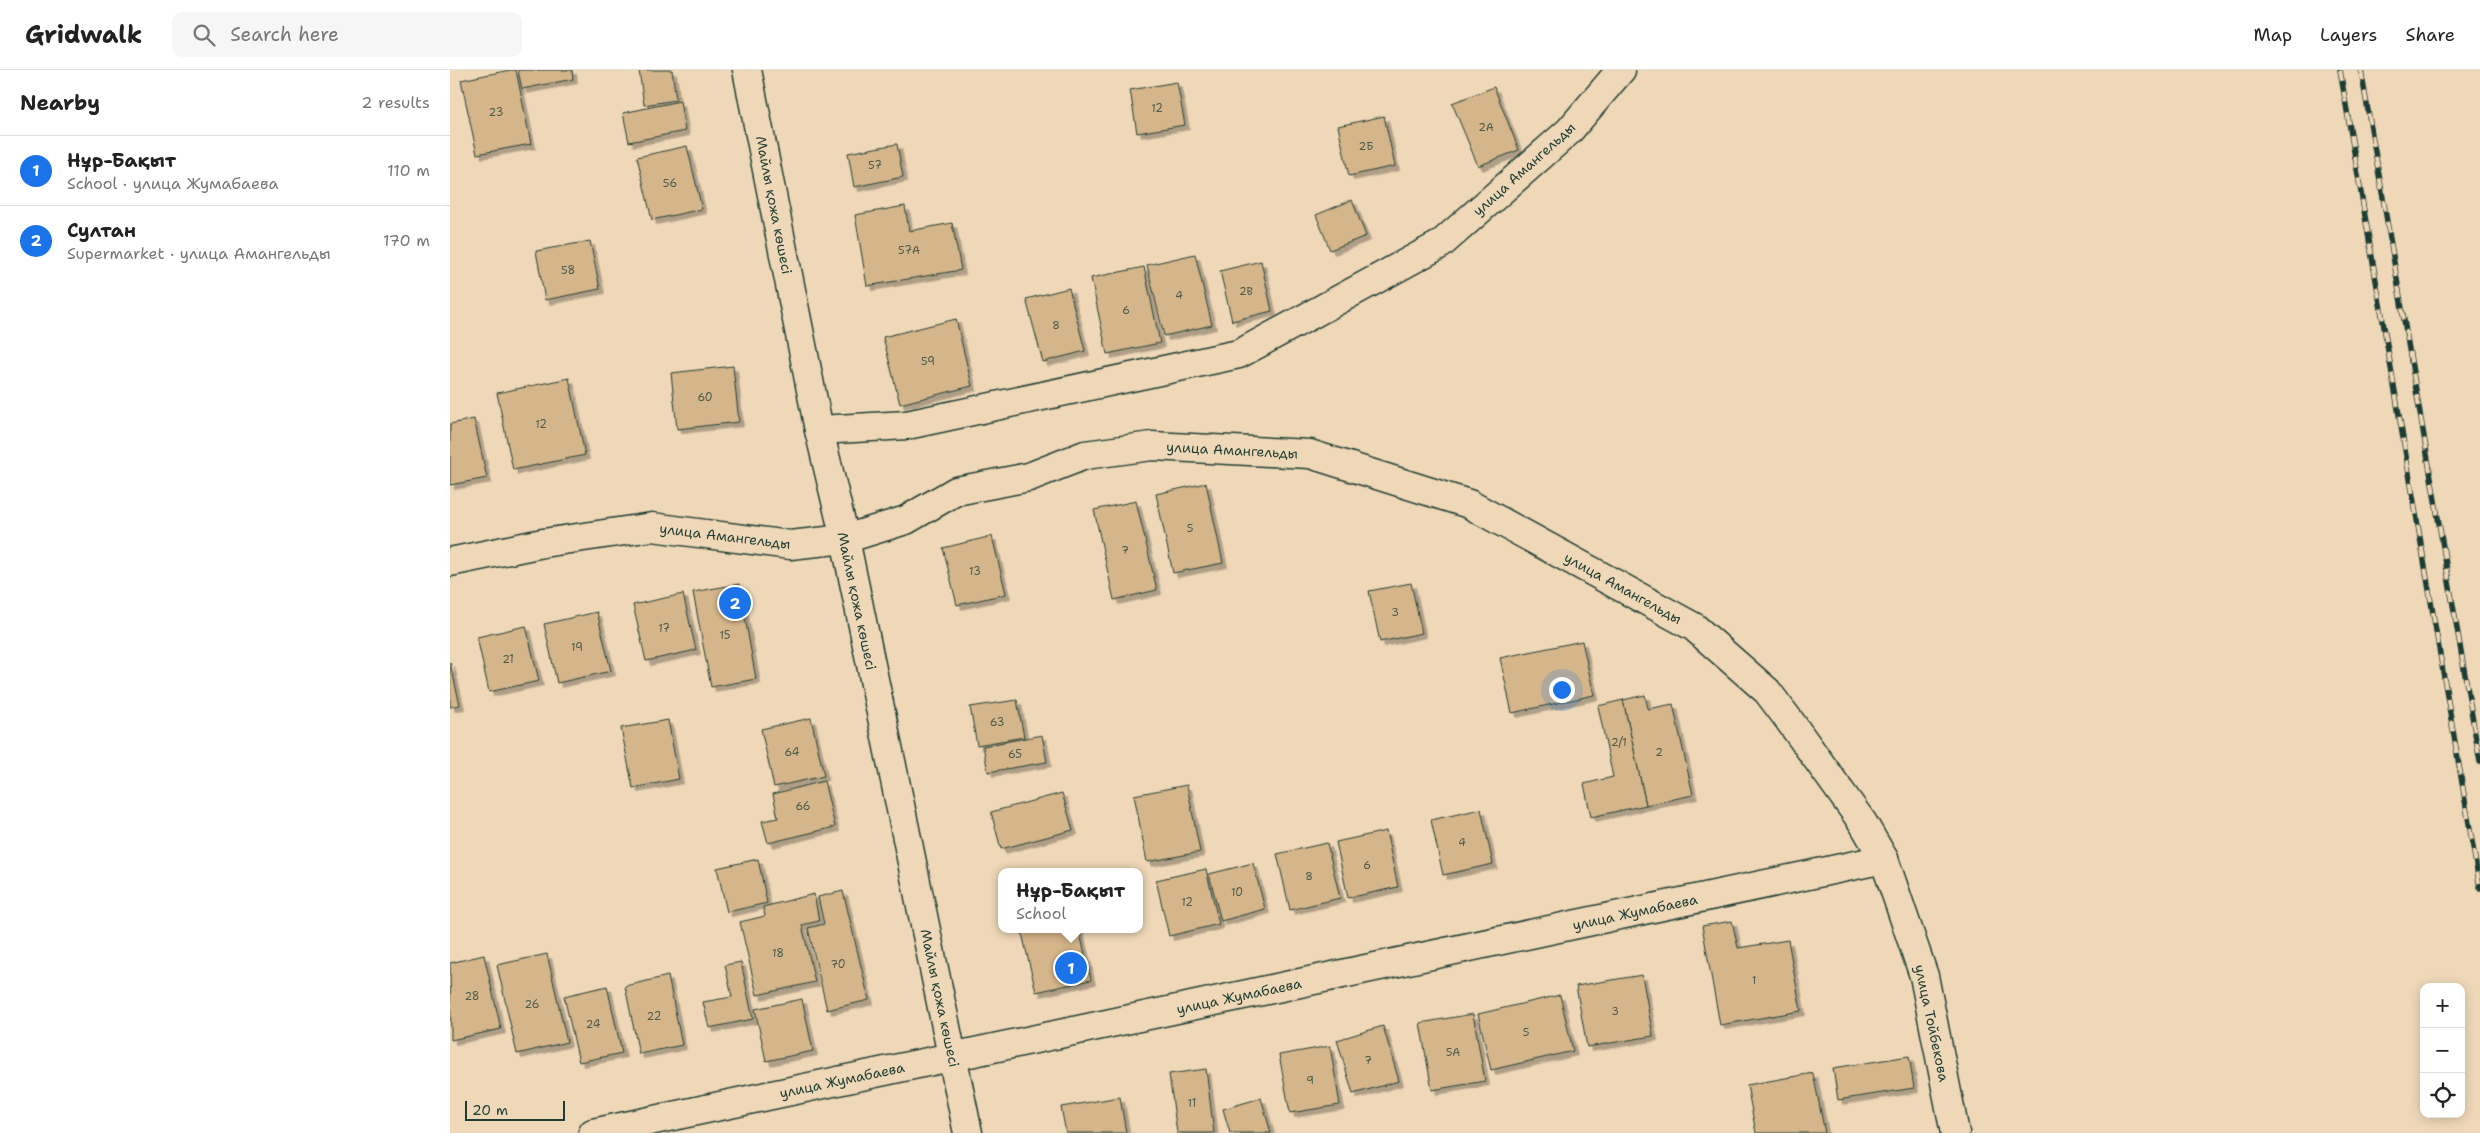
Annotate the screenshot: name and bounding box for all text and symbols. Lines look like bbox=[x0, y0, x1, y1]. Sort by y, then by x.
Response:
search box bbox=[172, 12, 522, 57]
text: Gridwalk bbox=[25, 19, 142, 51]
icon: search bbox=[190, 21, 218, 49]
text: Search here bbox=[230, 22, 339, 47]
text: Map bbox=[2254, 23, 2292, 47]
text: Layers bbox=[2320, 23, 2377, 47]
text: Share bbox=[2405, 23, 2455, 47]
text: Nearby bbox=[20, 89, 100, 117]
text: 2 results bbox=[361, 92, 430, 113]
house number: 12 bbox=[1151, 101, 1163, 116]
house number: 23 bbox=[489, 105, 503, 120]
street label: улица Амангельды bbox=[1469, 118, 1579, 220]
house number: 2А bbox=[1478, 120, 1494, 135]
street label: Майлы қожа көшесі bbox=[752, 134, 796, 276]
house number: 2Б bbox=[1359, 139, 1373, 154]
text: Нұр-Бақыт bbox=[67, 148, 176, 173]
house number: 57 bbox=[868, 158, 882, 173]
text: 1 bbox=[32, 160, 40, 181]
text: 110 m bbox=[387, 160, 430, 181]
text: School · улица Жумабаева bbox=[67, 173, 278, 194]
house number: 56 bbox=[663, 176, 677, 191]
text: Султан bbox=[67, 218, 136, 243]
text: 2 bbox=[30, 230, 42, 251]
text: 170 m bbox=[383, 230, 430, 251]
text: Supermarket · улица Амангельды bbox=[67, 243, 331, 264]
house number: 57А bbox=[898, 243, 920, 258]
house number: 58 bbox=[561, 263, 575, 278]
house number: 2В bbox=[1239, 284, 1254, 299]
house number: 4 bbox=[1175, 288, 1183, 303]
house number: 6 bbox=[1122, 303, 1130, 318]
house number: 8 bbox=[1052, 318, 1060, 333]
house number: 59 bbox=[921, 354, 935, 369]
house number: 60 bbox=[697, 390, 713, 405]
house number: 12 bbox=[535, 417, 547, 432]
street label: улица Амангельды bbox=[1166, 438, 1298, 462]
street label: улица Амангельды bbox=[658, 519, 792, 553]
house number: 5 bbox=[1187, 521, 1194, 536]
street label: Майлы қожа көшесі bbox=[834, 530, 880, 672]
house number: 7 bbox=[1121, 543, 1129, 558]
street label: улица Амангельды bbox=[1561, 548, 1685, 628]
house number: 13 bbox=[969, 564, 981, 579]
pin: 2 bbox=[719, 584, 751, 622]
house number: 3 bbox=[1391, 605, 1399, 620]
house number: 17 bbox=[658, 621, 670, 636]
house number: 15 bbox=[719, 628, 731, 643]
house number: 19 bbox=[571, 640, 583, 655]
house number: 21 bbox=[502, 652, 514, 667]
your location bbox=[1549, 677, 1575, 703]
house number: 63 bbox=[990, 715, 1004, 730]
house number: 2/1 bbox=[1611, 735, 1627, 750]
house number: 64 bbox=[784, 745, 800, 760]
house number: 2 bbox=[1655, 745, 1663, 760]
house number: 65 bbox=[1008, 747, 1022, 762]
house number: 66 bbox=[795, 799, 811, 814]
house number: 4 bbox=[1458, 835, 1466, 850]
house number: 6 bbox=[1363, 858, 1371, 873]
popup bbox=[998, 868, 1143, 933]
house number: 8 bbox=[1305, 869, 1313, 884]
text: Нұр-Бақыт bbox=[1016, 878, 1125, 903]
house number: 10 bbox=[1231, 885, 1243, 900]
street label: улица Жумабаева bbox=[1571, 890, 1699, 934]
house number: 12 bbox=[1181, 895, 1193, 910]
text: School bbox=[1016, 903, 1066, 924]
street label: Майлы қожа көшесі bbox=[917, 927, 963, 1069]
house number: 18 bbox=[772, 946, 784, 961]
pin: 1 bbox=[1055, 949, 1087, 987]
house number: 70 bbox=[830, 957, 846, 972]
street label: улица Тойбекова bbox=[1911, 963, 1953, 1084]
house number: 1 bbox=[1752, 973, 1756, 988]
street label: улица Жумабаева bbox=[1175, 974, 1303, 1018]
map controls bbox=[2420, 983, 2465, 1118]
button: + bbox=[2420, 983, 2465, 1028]
house number: 28 bbox=[464, 989, 480, 1004]
house number: 26 bbox=[525, 997, 539, 1012]
house number: 3 bbox=[1611, 1004, 1619, 1019]
house number: 22 bbox=[647, 1009, 661, 1024]
house number: 24 bbox=[586, 1017, 601, 1032]
house number: 5 bbox=[1523, 1025, 1530, 1040]
button: − bbox=[2420, 1028, 2465, 1073]
house number: 5А bbox=[1446, 1045, 1460, 1060]
house number: 7 bbox=[1364, 1053, 1372, 1068]
street label: улица Жумабаева bbox=[778, 1058, 906, 1102]
house number: 9 bbox=[1306, 1073, 1314, 1088]
button: locate bbox=[2420, 1073, 2465, 1118]
house number: 11 bbox=[1188, 1096, 1196, 1111]
scale bar bbox=[465, 1098, 565, 1121]
text: 20 m bbox=[472, 1101, 508, 1119]

